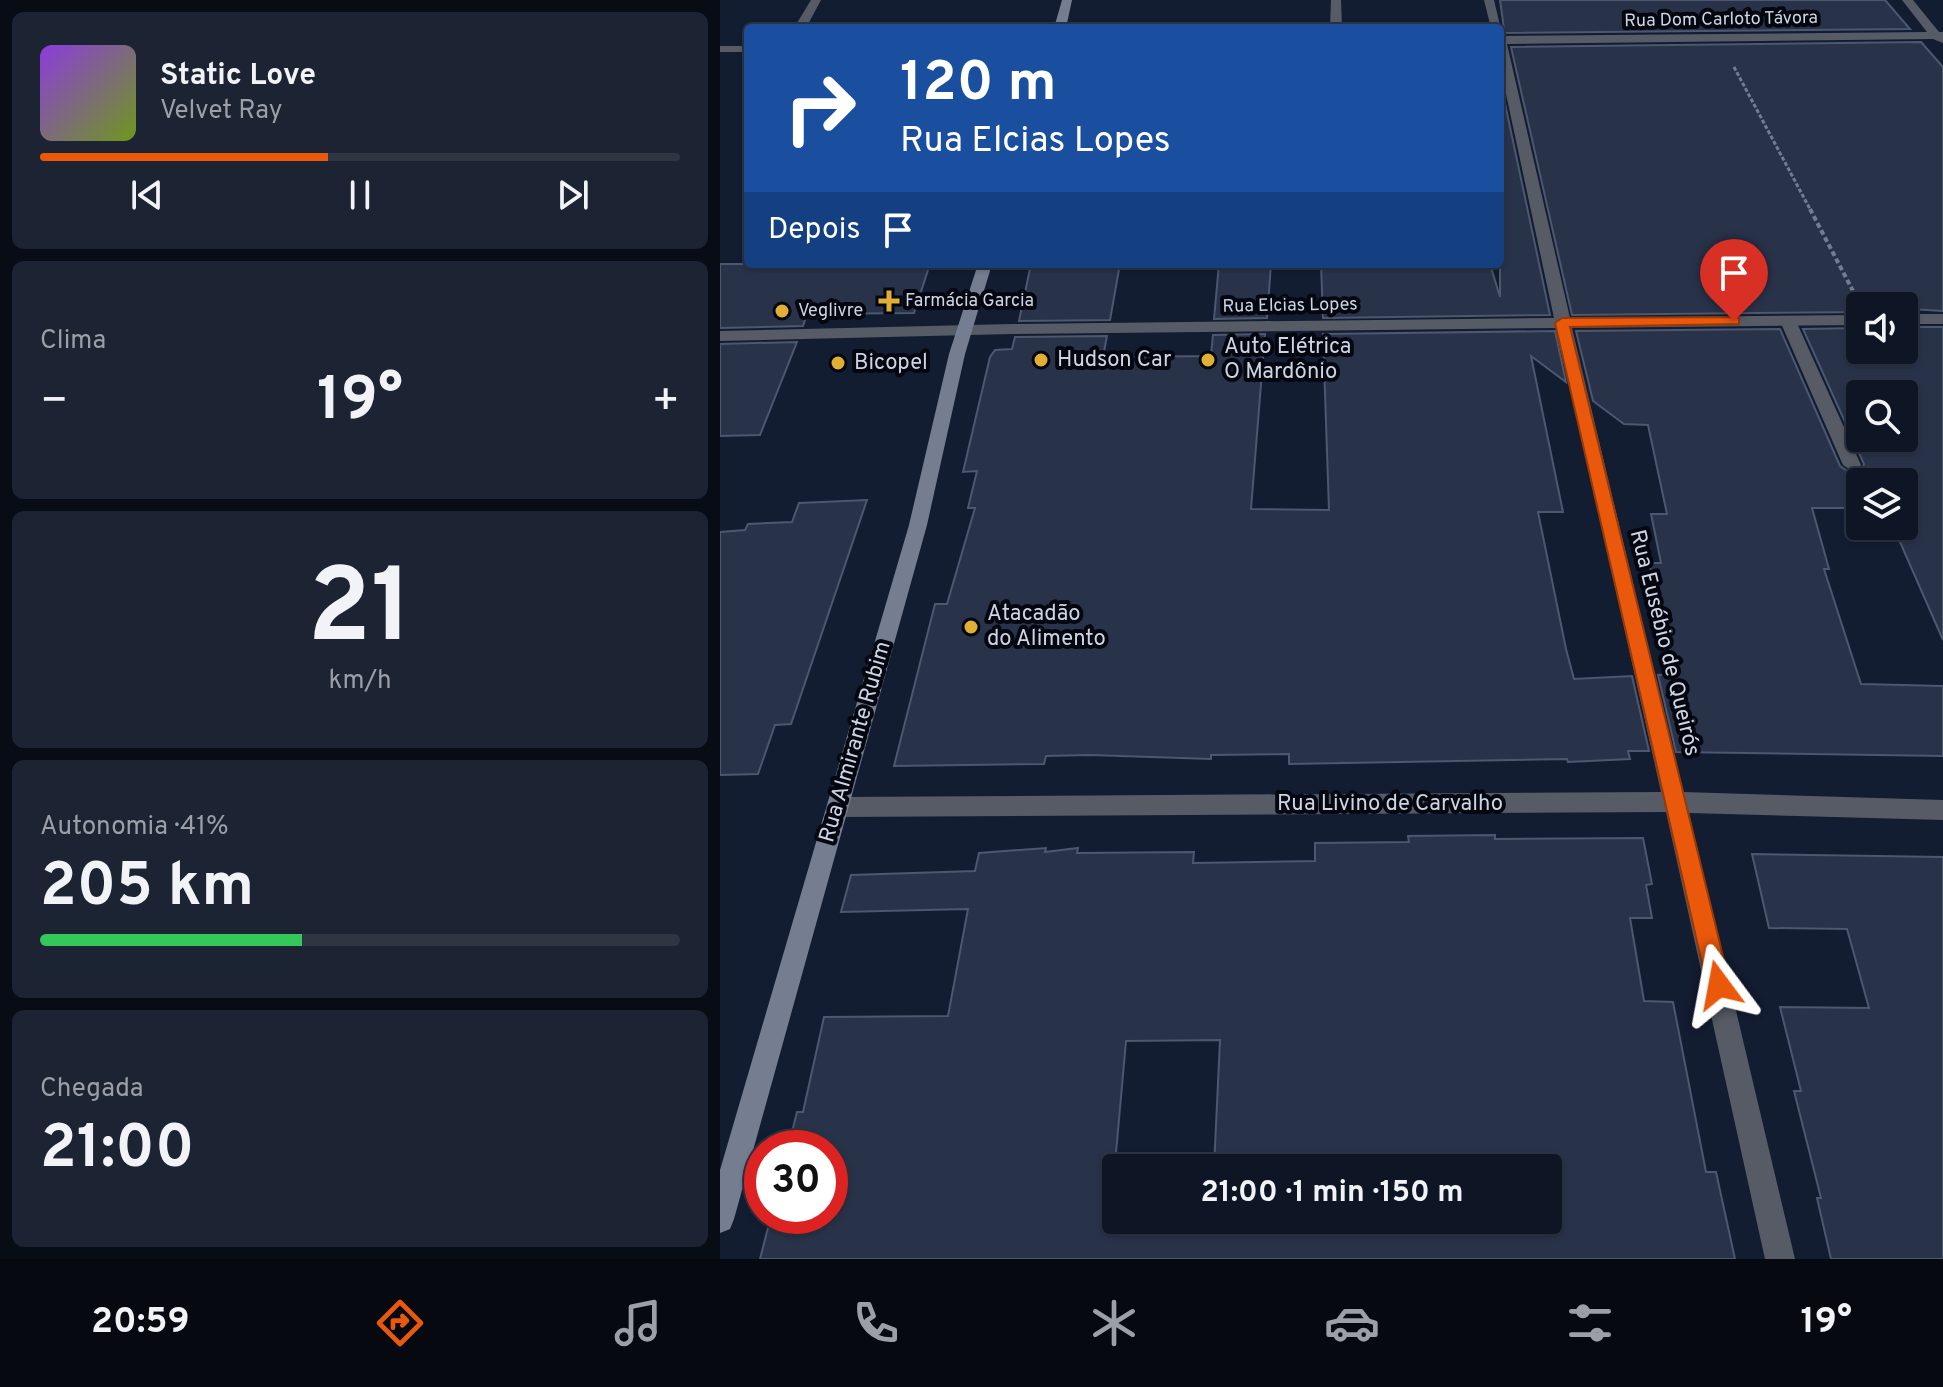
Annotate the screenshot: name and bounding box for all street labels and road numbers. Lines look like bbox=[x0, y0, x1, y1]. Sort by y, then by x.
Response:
street label: Rua Dom Carloto Távora bbox=[1624, 7, 1818, 33]
street label: Rua Elcias Lopes bbox=[1222, 293, 1358, 319]
street label: Rua Eusébio de Queirós bbox=[1623, 527, 1705, 759]
street label: Rua Almirante Rubim bbox=[814, 638, 898, 846]
street label: Rua Livino de Carvalho bbox=[1277, 791, 1503, 818]

